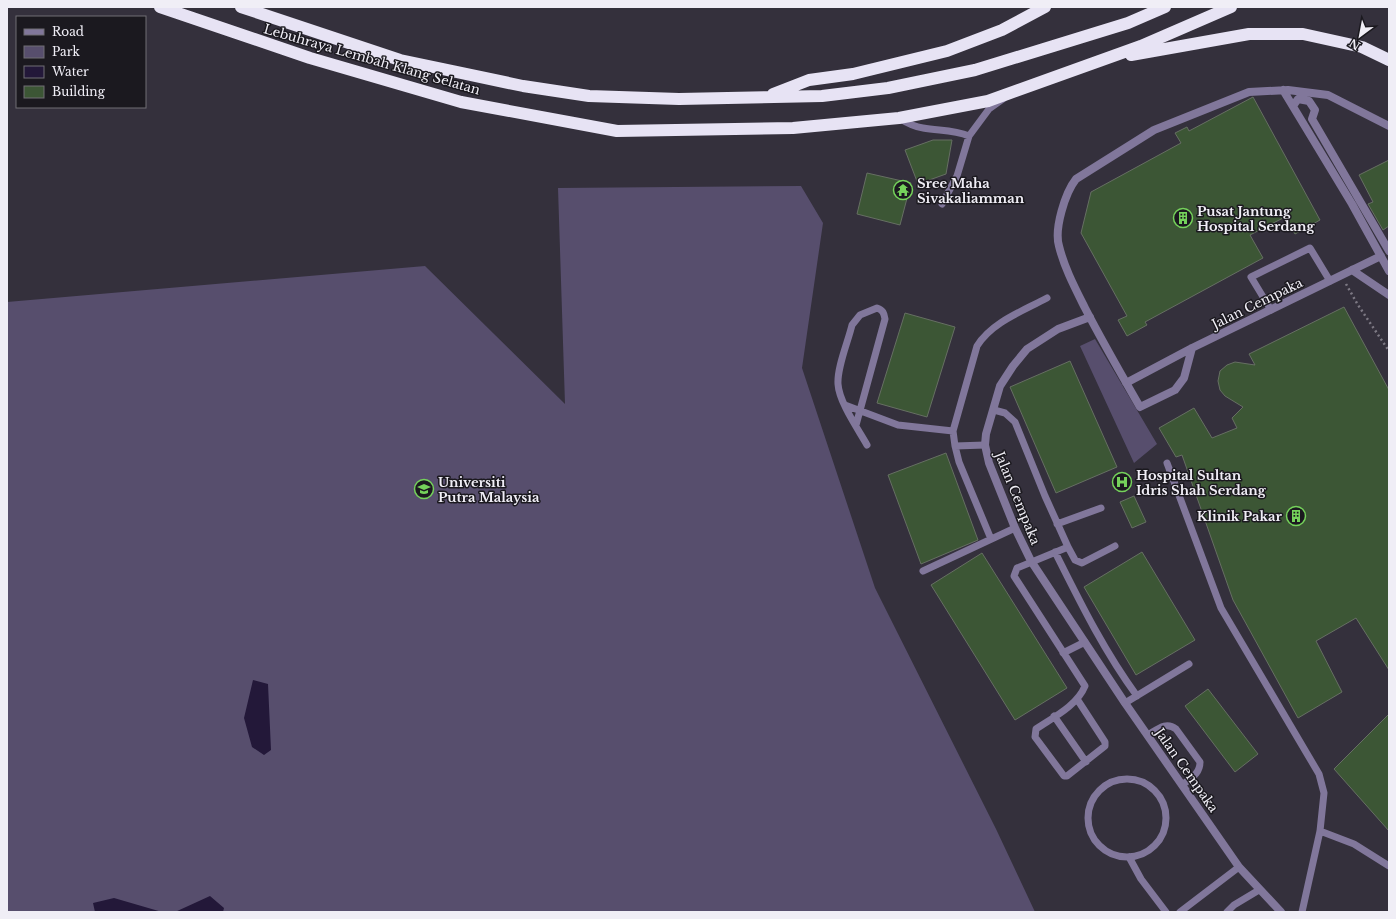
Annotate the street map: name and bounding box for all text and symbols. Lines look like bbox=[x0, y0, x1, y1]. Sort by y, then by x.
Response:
legend bbox=[16, 16, 146, 108]
north arrow bbox=[1340, 16, 1380, 56]
street label: Lebuhraya Lembah Klang Selatan bbox=[262, 20, 482, 99]
text: Road bbox=[52, 24, 84, 39]
text: N bbox=[1346, 35, 1363, 53]
text: Park bbox=[52, 44, 80, 59]
text: Water bbox=[51, 64, 89, 79]
text: Building bbox=[52, 84, 106, 99]
place label: Sree Maha Sivakaliamman bbox=[917, 175, 1025, 207]
temple icon: Sree Maha Sivakaliamman bbox=[892, 179, 914, 201]
place label: Pusat Jantung Hospital Serdang bbox=[1197, 203, 1315, 235]
building icon: Pusat Jantung Hospital Serdang bbox=[1172, 207, 1194, 229]
street label: Jalan Cempaka bbox=[1207, 274, 1306, 334]
street label: Jalan Cempaka bbox=[990, 447, 1044, 548]
place label: Hospital Sultan Idris Shah Serdang bbox=[1136, 467, 1267, 499]
hospital icon: Hospital Sultan Idris Shah Serdang bbox=[1111, 471, 1133, 493]
place label: Universiti Putra Malaysia bbox=[438, 474, 540, 506]
school or university icon: Universiti Putra Malaysia bbox=[413, 478, 435, 500]
building icon: Klinik Pakar bbox=[1285, 505, 1307, 527]
place label: Klinik Pakar bbox=[1197, 508, 1283, 525]
street label: Jalan Cempaka bbox=[1150, 723, 1222, 816]

